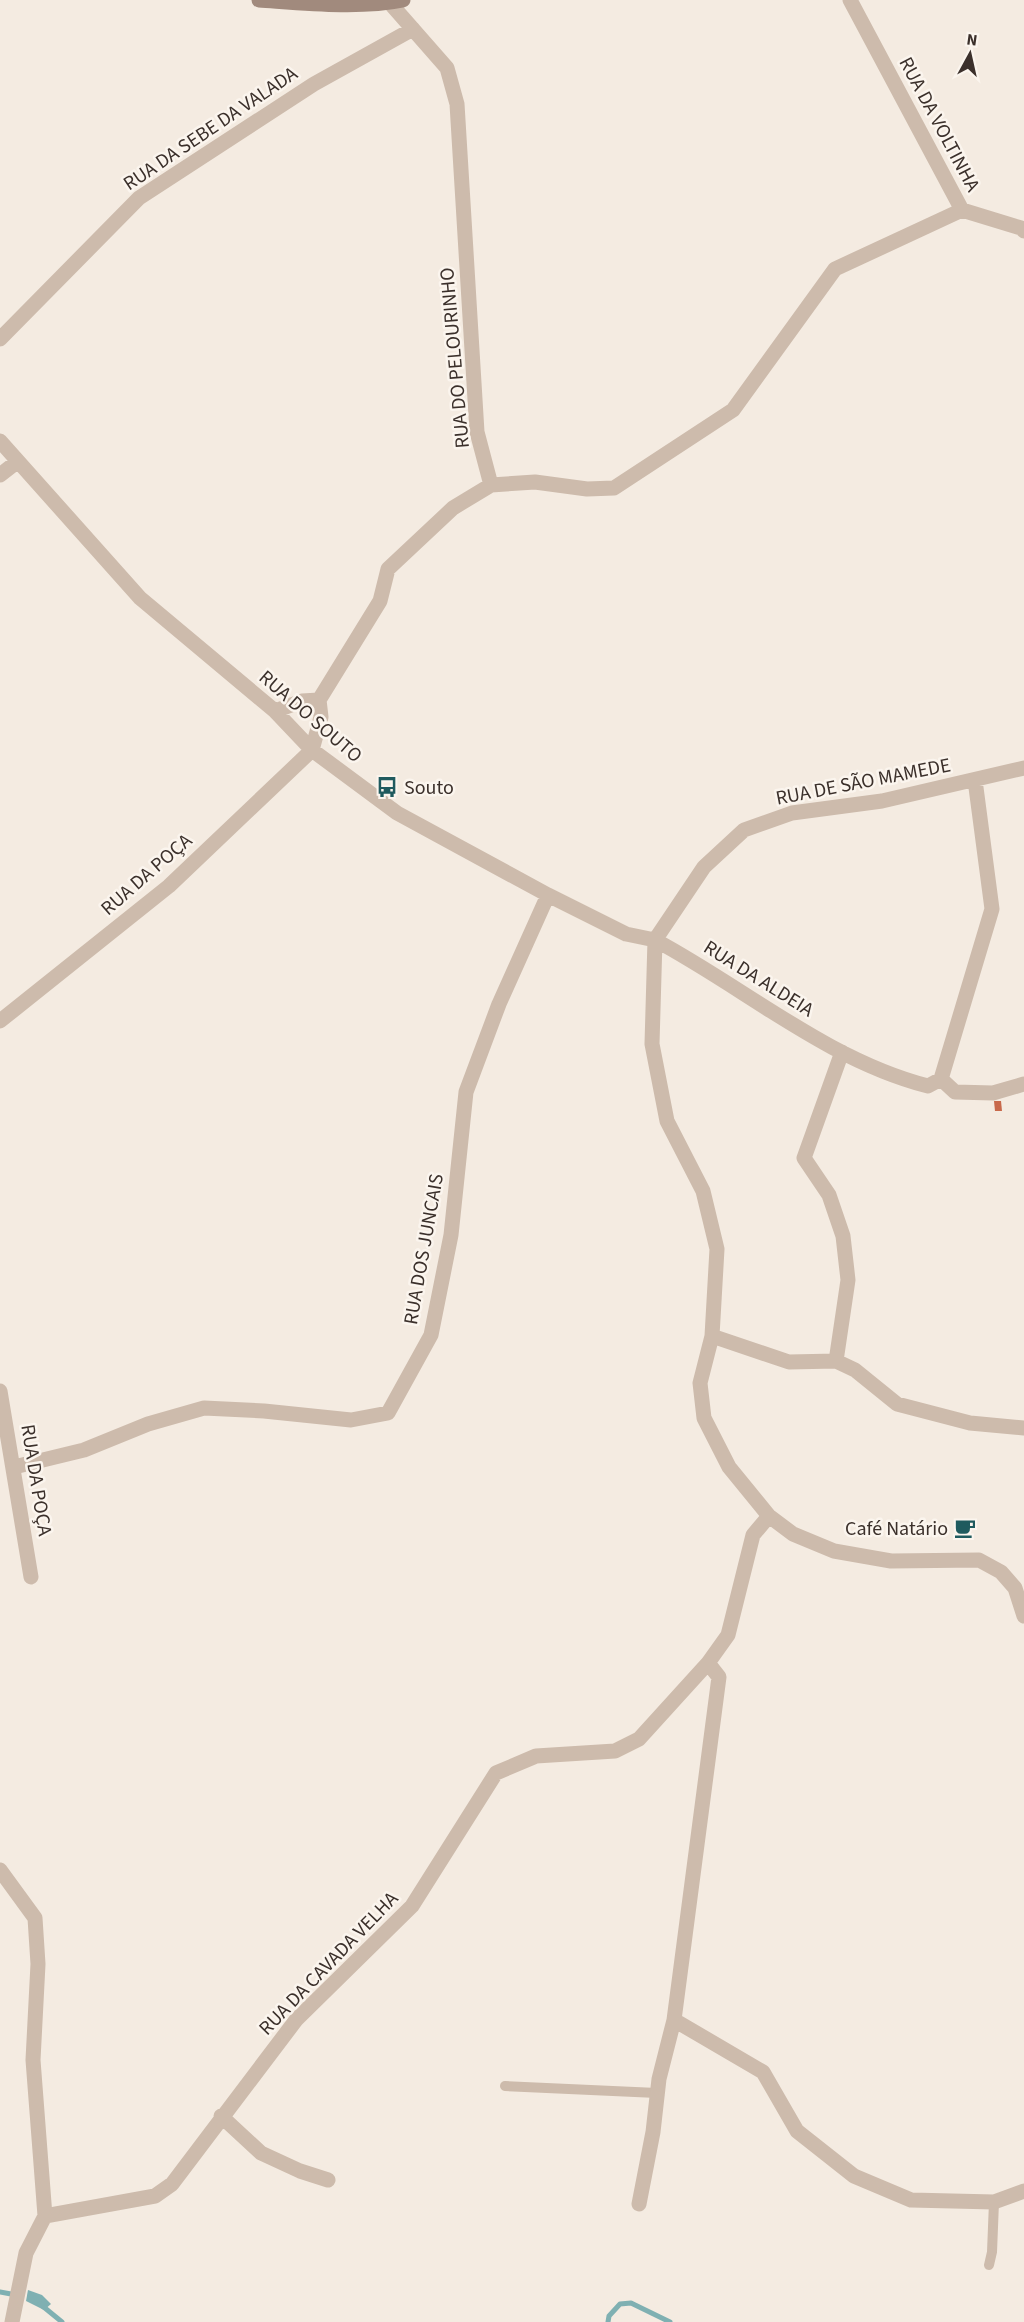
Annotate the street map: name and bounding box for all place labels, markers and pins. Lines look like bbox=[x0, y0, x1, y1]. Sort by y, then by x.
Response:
place label: Souto bbox=[404, 774, 454, 802]
bus stop icon: Souto bbox=[375, 775, 399, 799]
place label: Café Natário bbox=[845, 1515, 948, 1543]
cafe icon: Café Natário bbox=[953, 1516, 977, 1540]

